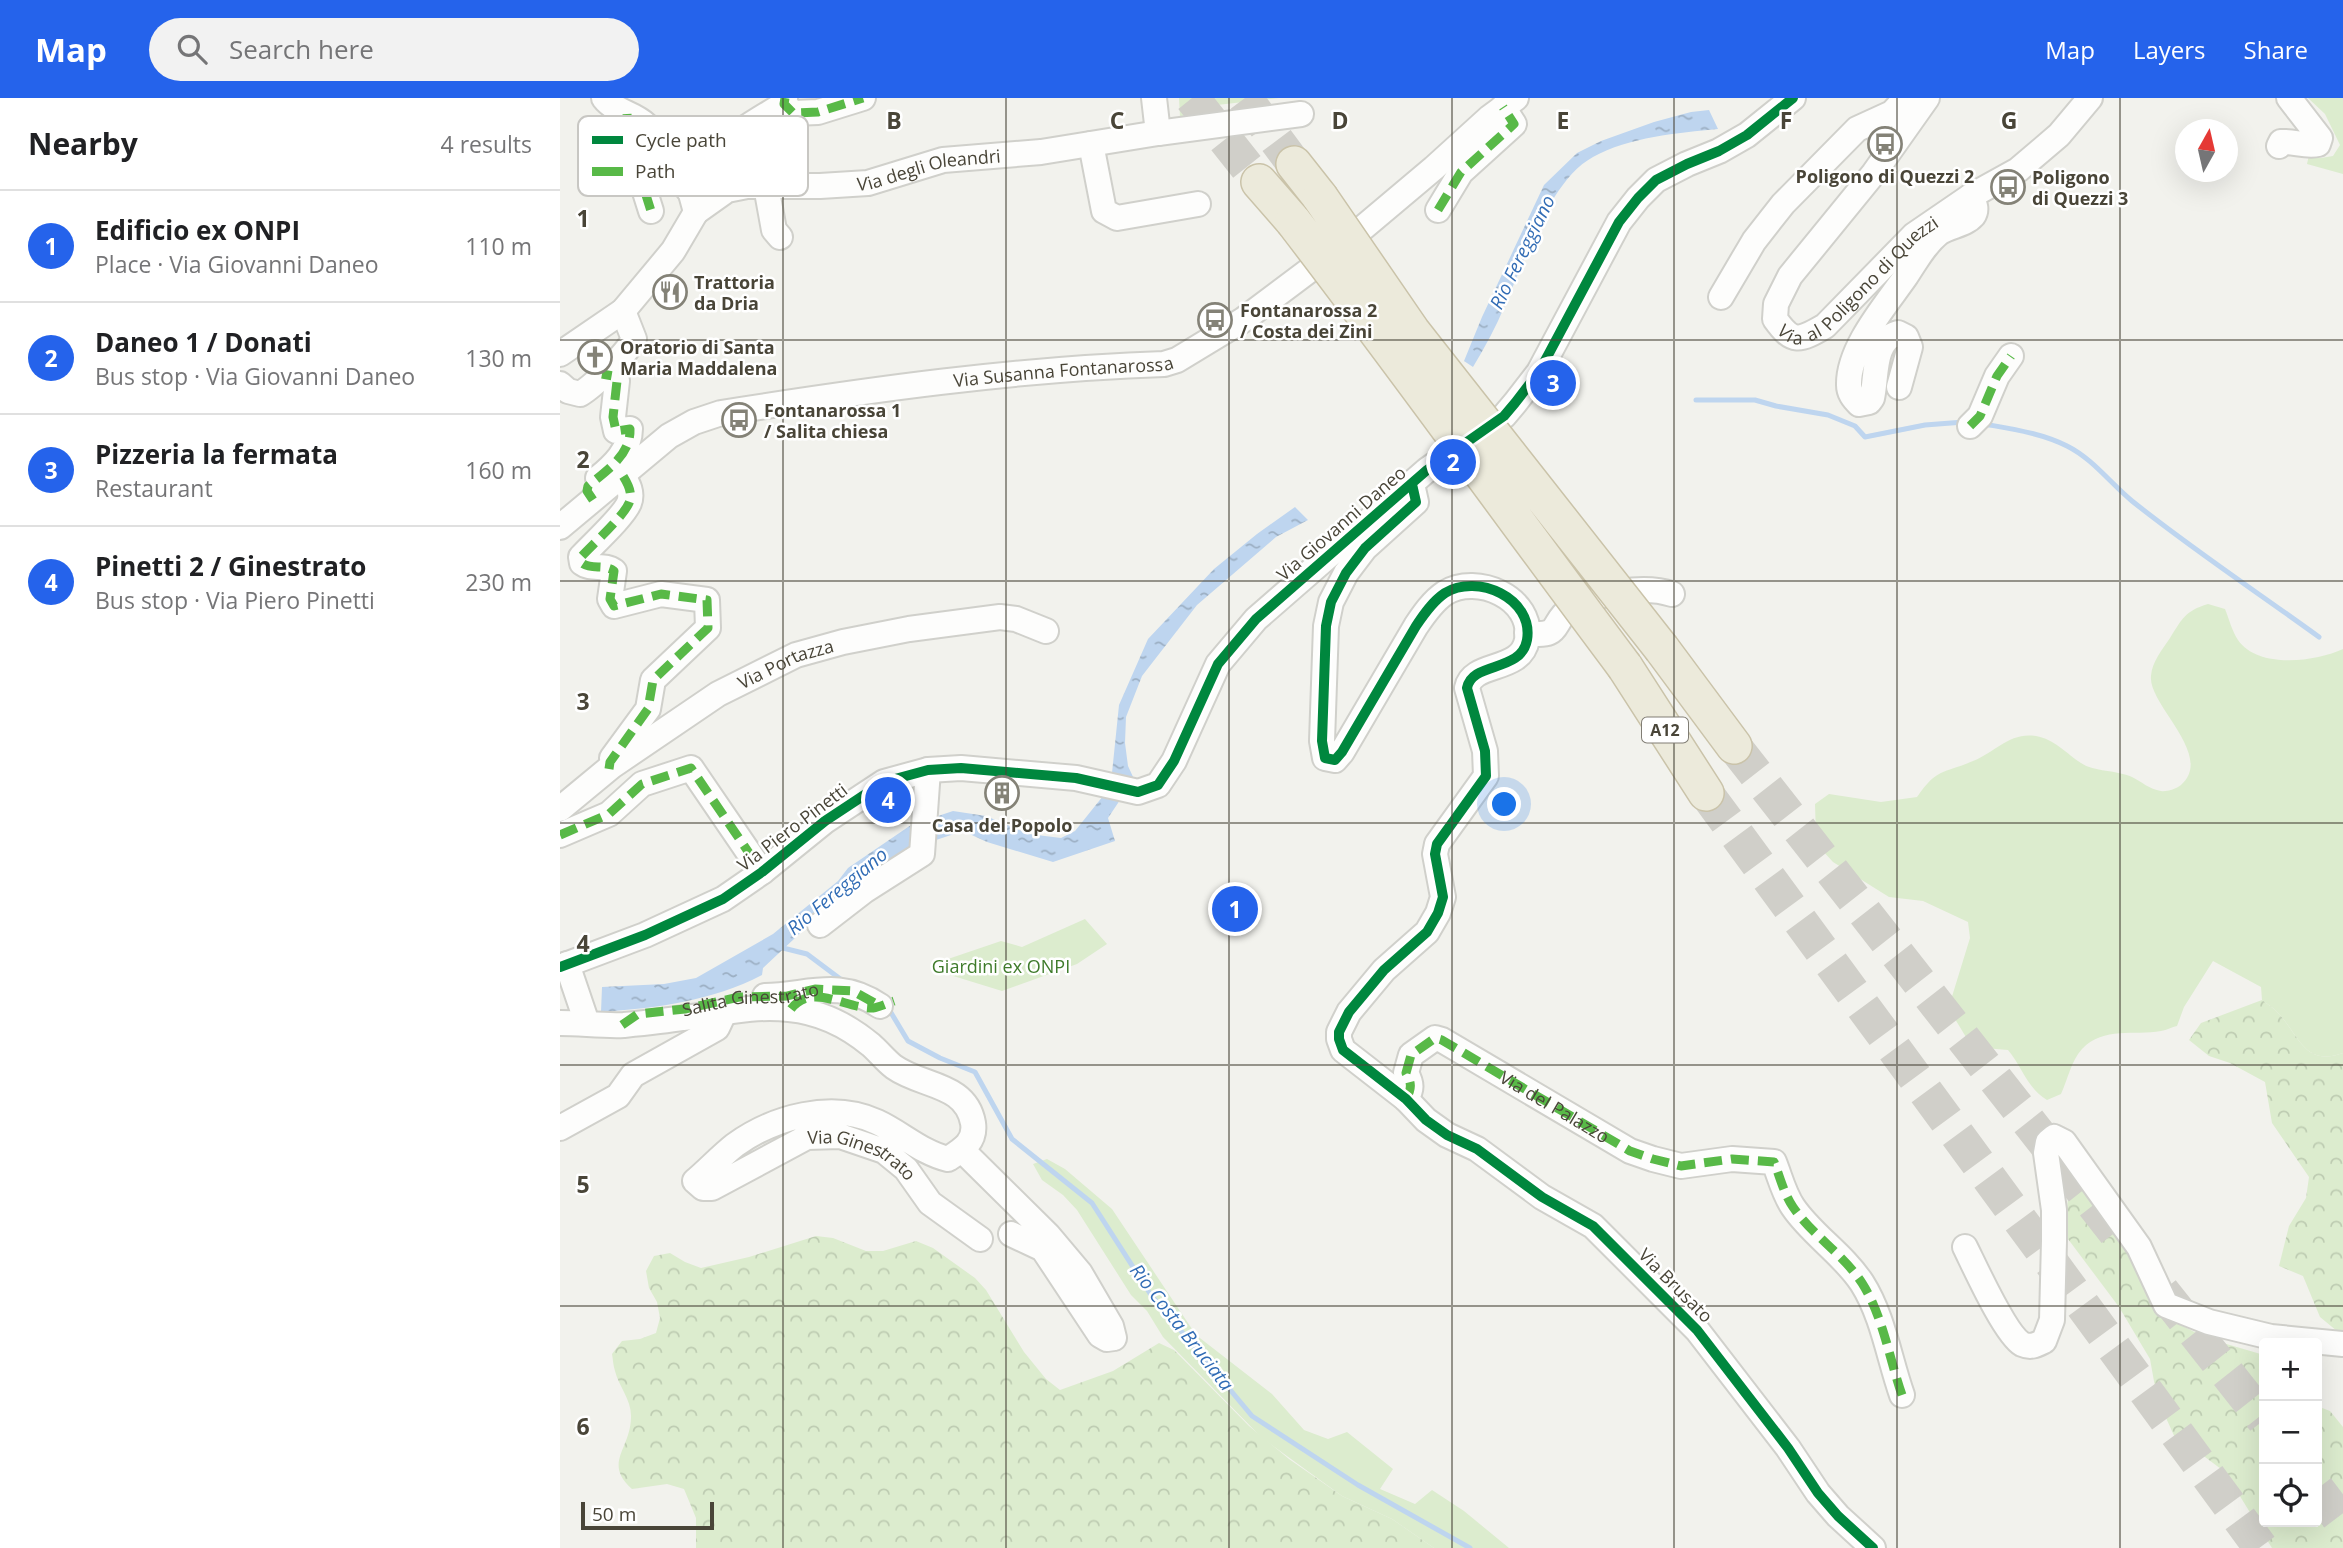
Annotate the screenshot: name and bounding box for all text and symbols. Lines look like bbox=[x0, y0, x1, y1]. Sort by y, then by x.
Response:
search box bbox=[149, 18, 639, 81]
text: Map bbox=[35, 27, 107, 72]
icon: search bbox=[173, 30, 211, 68]
text: Search here bbox=[229, 31, 374, 67]
text: Map bbox=[2045, 33, 2095, 66]
text: Layers bbox=[2133, 33, 2206, 66]
text: Share bbox=[2244, 33, 2308, 66]
text: B bbox=[886, 104, 902, 136]
text: C bbox=[1110, 104, 1124, 136]
text: D bbox=[1331, 104, 1349, 136]
text: E bbox=[1557, 104, 1569, 136]
text: F bbox=[1780, 104, 1792, 136]
text: G bbox=[2001, 104, 2017, 136]
legend bbox=[578, 116, 808, 196]
north arrow bbox=[2175, 119, 2238, 182]
text: Nearby bbox=[28, 123, 138, 164]
bus stop icon: Poligono di Quezzi 2 bbox=[1866, 125, 1904, 163]
text: Cycle path bbox=[635, 127, 727, 153]
text: 4 results bbox=[441, 128, 532, 160]
street label: Via degli Oleandri bbox=[856, 143, 1001, 196]
text: Path bbox=[635, 158, 675, 184]
place label: Poligono di Quezzi 2 bbox=[1796, 164, 1974, 188]
place label: Poligono di Quezzi 3 bbox=[2032, 165, 2128, 210]
bus stop icon: Poligono di Quezzi 3 bbox=[1989, 168, 2027, 206]
water label: Rio Fereggiano bbox=[1483, 191, 1561, 313]
text: 1 bbox=[576, 202, 590, 234]
street label: Via al Poligono di Quezzi bbox=[1773, 210, 1943, 350]
text: Edificio ex ONPI bbox=[95, 212, 300, 248]
text: 1 bbox=[44, 230, 58, 262]
text: 110 m bbox=[465, 230, 532, 262]
text: Place · Via Giovanni Daneo bbox=[95, 248, 379, 280]
place label: Trattoria da Dria bbox=[694, 270, 775, 315]
restaurant icon: Trattoria da Dria bbox=[651, 273, 689, 311]
place label: Fontanarossa 2 / Costa dei Zini bbox=[1240, 298, 1377, 343]
bus stop icon: Fontanarossa 2 / Costa dei Zini bbox=[1196, 301, 1234, 339]
text: Daneo 1 / Donati bbox=[95, 324, 312, 360]
place label: Oratorio di Santa Maria Maddalena bbox=[620, 335, 777, 380]
church icon: Oratorio di Santa Maria Maddalena bbox=[576, 338, 614, 376]
text: 2 bbox=[44, 342, 58, 374]
text: 130 m bbox=[465, 342, 532, 374]
street label: Via Susanna Fontanarossa bbox=[952, 350, 1176, 392]
pin: 3 bbox=[1530, 357, 1576, 409]
text: Bus stop · Via Giovanni Daneo bbox=[95, 360, 415, 392]
place label: Fontanarossa 1 / Salita chiesa bbox=[764, 398, 901, 443]
bus stop icon: Fontanarossa 1 / Salita chiesa bbox=[720, 401, 758, 439]
text: Pizzeria la fermata bbox=[95, 436, 338, 472]
pin: 2 bbox=[1430, 436, 1476, 488]
text: 2 bbox=[576, 443, 590, 475]
text: 3 bbox=[44, 454, 58, 486]
text: 160 m bbox=[465, 454, 532, 486]
street label: Via Giovanni Daneo bbox=[1271, 460, 1411, 586]
text: Restaurant bbox=[95, 472, 213, 504]
text: Pinetti 2 / Ginestrato bbox=[95, 548, 366, 584]
text: 4 bbox=[44, 566, 58, 598]
text: 230 m bbox=[465, 566, 532, 598]
text: Bus stop · Via Piero Pinetti bbox=[95, 584, 375, 616]
street label: Via Portazza bbox=[733, 633, 836, 694]
text: 3 bbox=[576, 685, 590, 717]
road number: A12 bbox=[1642, 718, 1688, 743]
pin: 4 bbox=[865, 774, 911, 826]
building icon: Casa del Popolo bbox=[983, 774, 1021, 812]
street label: Via Piero Pinetti bbox=[732, 778, 852, 876]
your location bbox=[1487, 787, 1521, 821]
place label: Casa del Popolo bbox=[932, 813, 1072, 837]
water label: Rio Fereggiano bbox=[781, 841, 893, 941]
pin: 1 bbox=[1212, 883, 1258, 935]
text: 4 bbox=[576, 927, 590, 959]
park label: Giardini ex ONPI bbox=[932, 954, 1070, 978]
street label: Salita Ginestrato bbox=[680, 977, 821, 1021]
street label: Via del Palazzo bbox=[1495, 1065, 1614, 1148]
street label: Via Ginestrato bbox=[807, 1124, 922, 1185]
text: 5 bbox=[576, 1168, 590, 1200]
street label: Via Brusato bbox=[1634, 1243, 1718, 1327]
water label: Rio Costa Bruciata bbox=[1124, 1258, 1240, 1396]
map controls bbox=[2259, 1338, 2322, 1527]
button: + bbox=[2259, 1338, 2322, 1401]
button: − bbox=[2259, 1401, 2322, 1464]
text: 6 bbox=[576, 1410, 590, 1442]
button: locate bbox=[2259, 1464, 2322, 1527]
scale bar bbox=[581, 1499, 714, 1531]
text: 50 m bbox=[592, 1501, 636, 1527]

